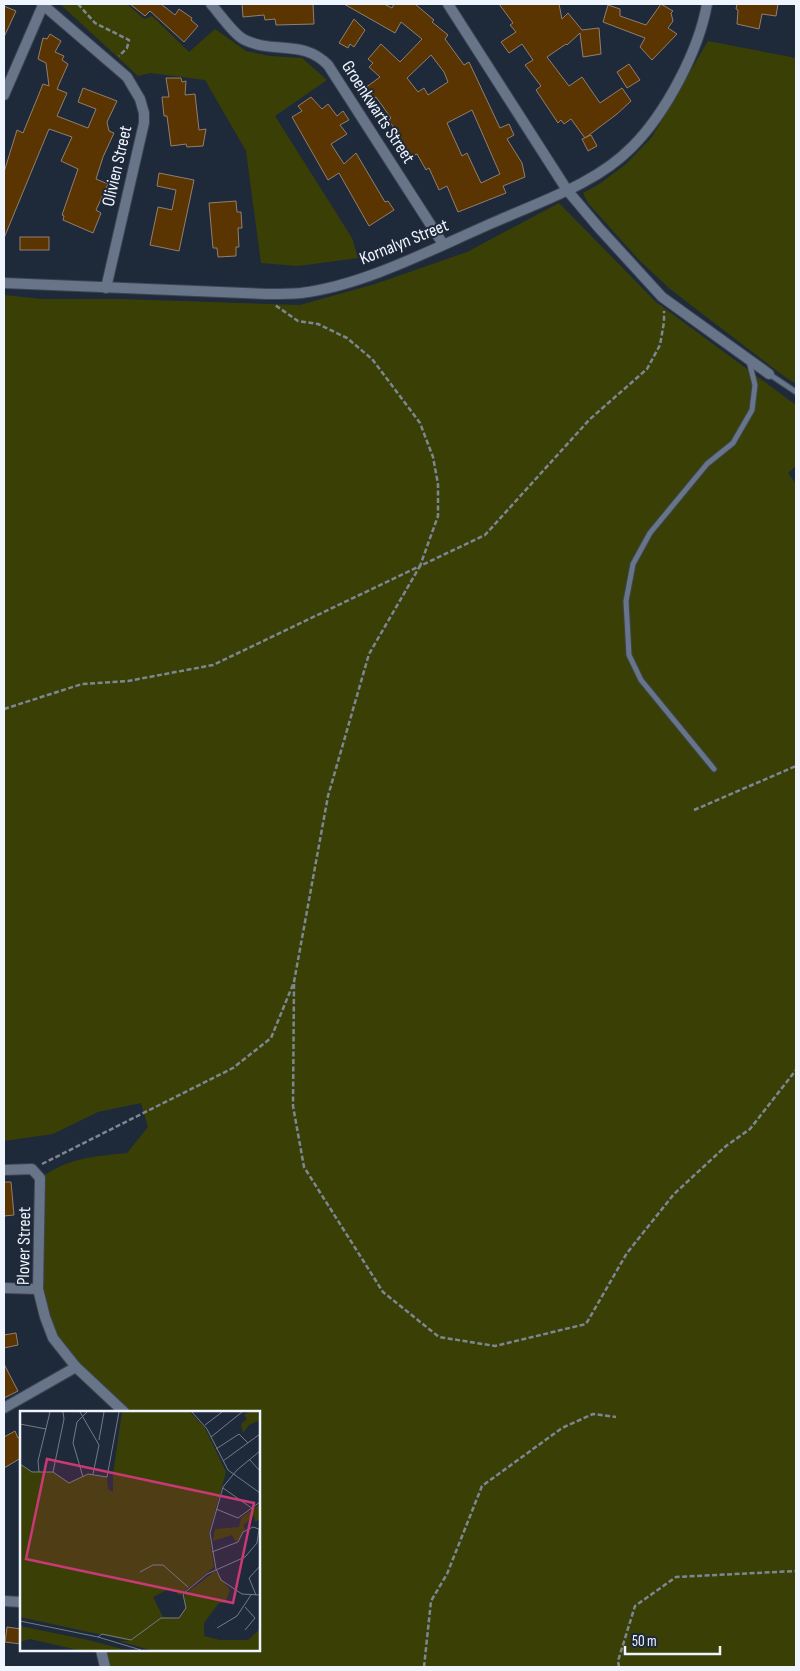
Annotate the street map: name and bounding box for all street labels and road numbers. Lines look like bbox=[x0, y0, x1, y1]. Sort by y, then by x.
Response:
street label: Groenkwarts Street bbox=[337, 57, 419, 168]
street label: Olivien Street bbox=[98, 123, 137, 208]
street label: Kornalyn Street bbox=[357, 214, 452, 269]
street label: Plover Street bbox=[13, 1206, 35, 1285]

